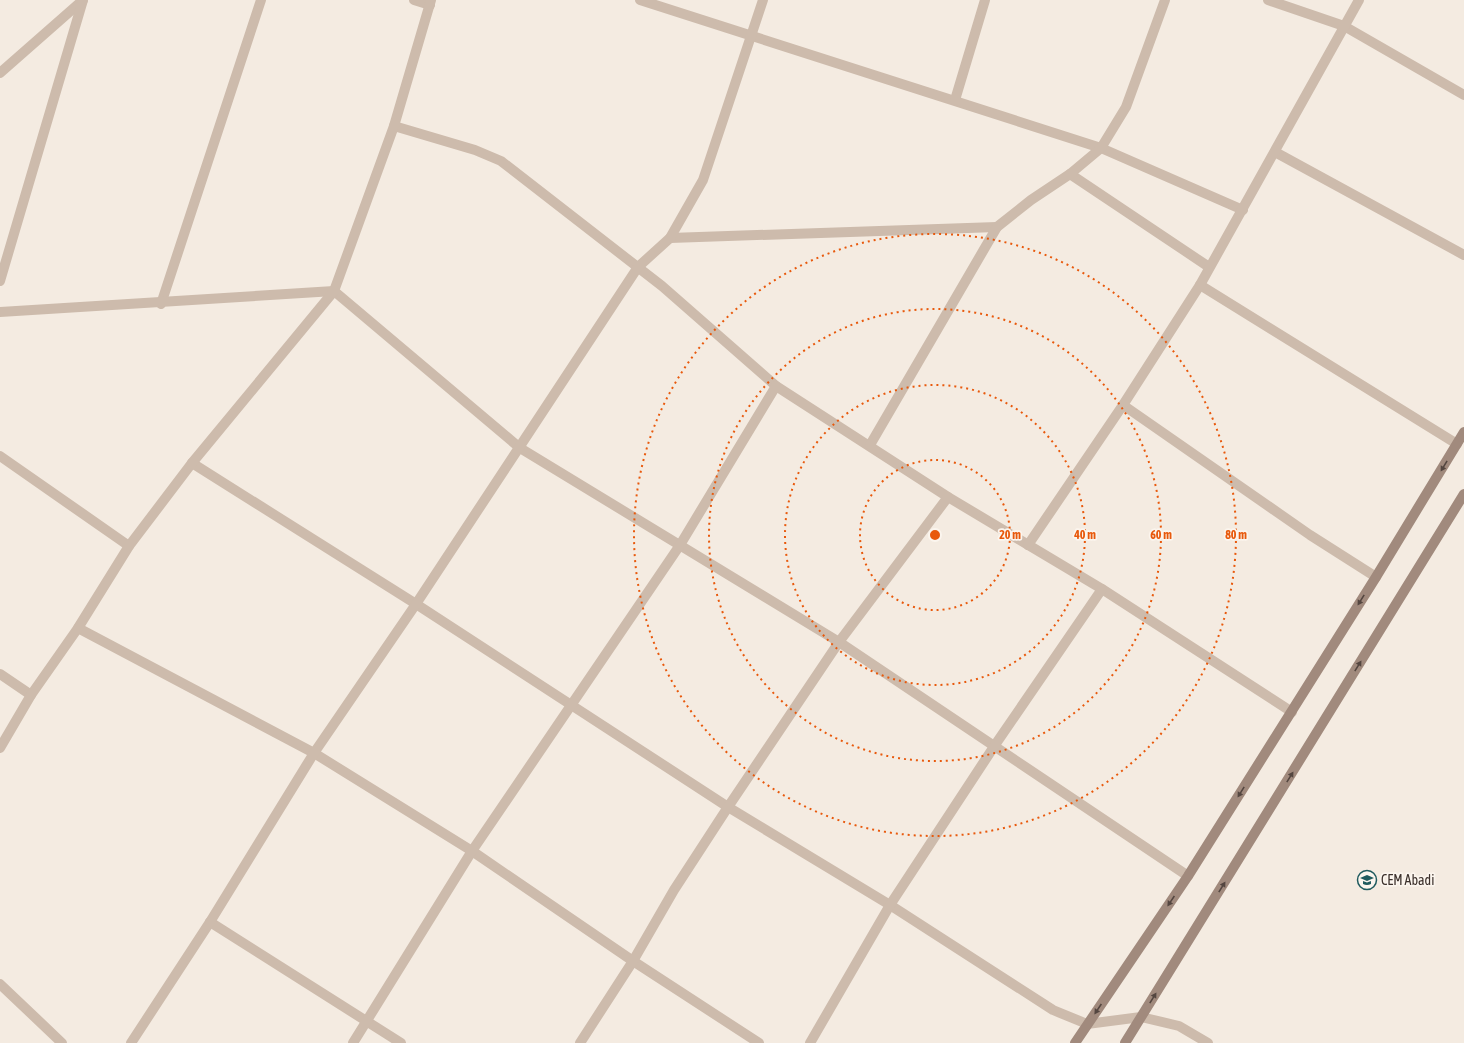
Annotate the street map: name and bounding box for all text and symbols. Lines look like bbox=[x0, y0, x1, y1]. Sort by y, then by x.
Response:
one-way arrow bbox=[1440, 461, 1448, 471]
centre of rings bbox=[928, 528, 942, 542]
text: 20 m bbox=[999, 528, 1021, 542]
text: 40 m bbox=[1073, 528, 1096, 542]
text: 60 m bbox=[1150, 528, 1172, 542]
text: 80 m bbox=[1225, 528, 1247, 542]
one-way arrow bbox=[1358, 595, 1365, 606]
one-way arrow bbox=[1354, 661, 1362, 671]
one-way arrow bbox=[1286, 771, 1293, 783]
one-way arrow bbox=[1237, 787, 1245, 797]
school or university icon: CEM Abadi bbox=[1356, 869, 1378, 891]
place label: CEM Abadi bbox=[1381, 872, 1434, 888]
one-way arrow bbox=[1218, 881, 1225, 893]
one-way arrow bbox=[1167, 896, 1175, 906]
one-way arrow bbox=[1150, 992, 1157, 1004]
one-way arrow bbox=[1094, 1003, 1102, 1014]

